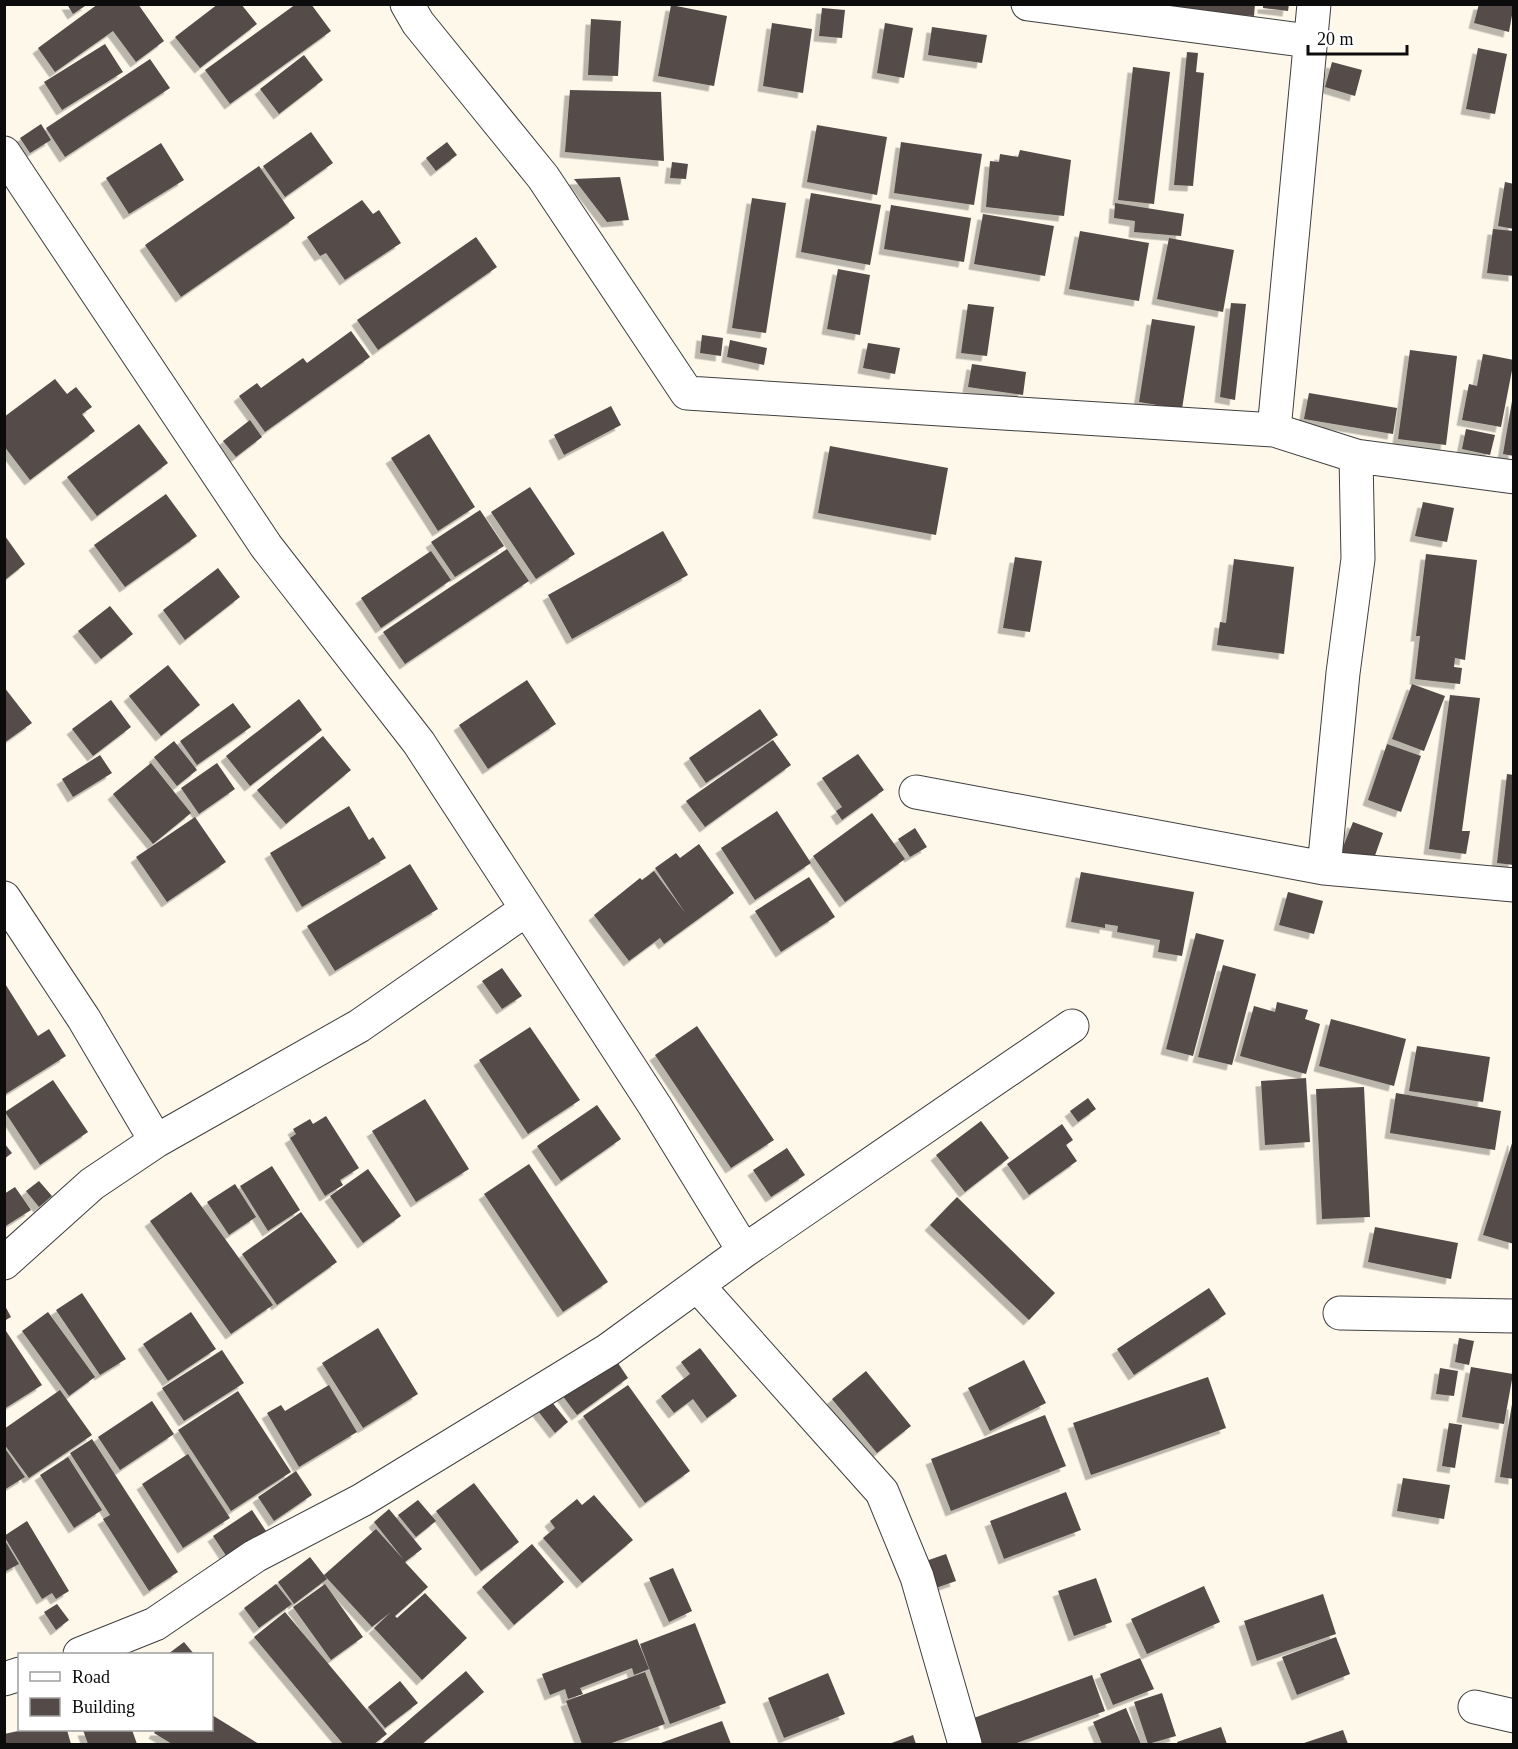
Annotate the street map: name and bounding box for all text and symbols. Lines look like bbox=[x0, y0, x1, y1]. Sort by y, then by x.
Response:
scale bar bbox=[1308, 18, 1407, 56]
text: 20 m bbox=[1317, 29, 1354, 49]
legend bbox=[18, 1653, 213, 1731]
text: Road bbox=[72, 1667, 110, 1687]
text: Building bbox=[72, 1697, 135, 1717]

